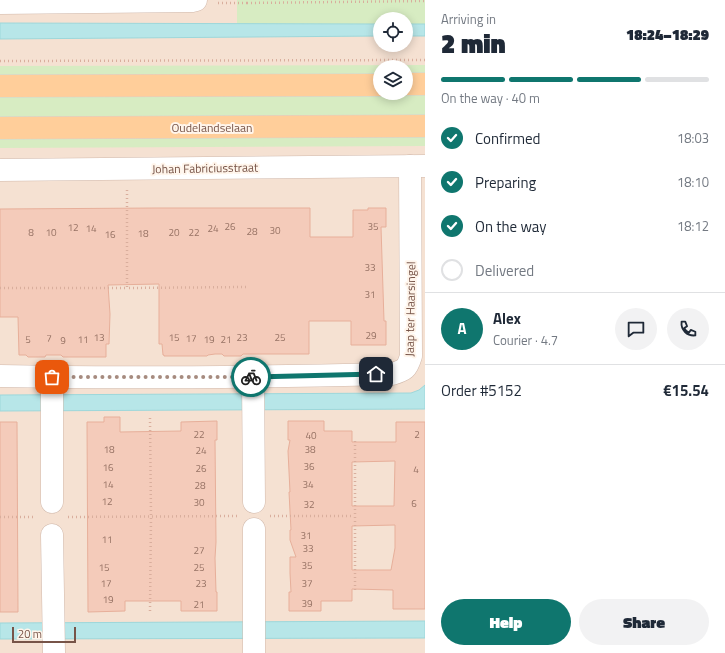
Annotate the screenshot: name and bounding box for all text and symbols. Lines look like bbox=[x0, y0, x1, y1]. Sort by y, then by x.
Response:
text: Arriving in bbox=[441, 9, 496, 29]
map controls bbox=[373, 12, 413, 100]
button: locate bbox=[373, 12, 413, 52]
text: 18:24–18:29 bbox=[626, 23, 709, 46]
text: 2 min bbox=[441, 24, 506, 63]
button: layers bbox=[373, 60, 413, 100]
text: On the way · 40 m bbox=[441, 88, 540, 108]
street label: Oudelandselaan bbox=[171, 118, 253, 137]
icon: check bbox=[441, 127, 463, 149]
text: Confirmed bbox=[475, 127, 540, 150]
text: 18:03 bbox=[677, 128, 709, 148]
street label: Johan Fabriciusstraat bbox=[152, 158, 259, 178]
icon: check bbox=[441, 171, 463, 193]
text: Preparing bbox=[475, 171, 536, 194]
text: 18:10 bbox=[677, 172, 709, 192]
icon: check bbox=[441, 215, 463, 237]
text: On the way bbox=[475, 215, 547, 238]
text: 18:12 bbox=[677, 216, 709, 236]
house number: 26 bbox=[224, 219, 236, 234]
house number: 35 bbox=[367, 219, 379, 234]
house number: 12 bbox=[67, 220, 79, 235]
house number: 14 bbox=[85, 221, 97, 236]
house number: 24 bbox=[207, 221, 219, 236]
house number: 30 bbox=[269, 223, 281, 238]
house number: 28 bbox=[246, 224, 258, 239]
house number: 8 bbox=[28, 225, 34, 240]
house number: 10 bbox=[45, 225, 57, 240]
house number: 20 bbox=[168, 225, 180, 240]
house number: 22 bbox=[188, 225, 200, 240]
house number: 18 bbox=[137, 226, 149, 241]
house number: 16 bbox=[104, 227, 116, 242]
text: Delivered bbox=[475, 259, 534, 282]
house number: 33 bbox=[364, 260, 376, 275]
street label: Jaap ter Haarsingel bbox=[400, 261, 420, 357]
house number: 31 bbox=[364, 287, 376, 302]
text: Alex bbox=[493, 307, 521, 330]
button: chat bbox=[615, 308, 657, 350]
button: phone bbox=[667, 308, 709, 350]
text: A bbox=[457, 317, 467, 340]
house number: 29 bbox=[365, 328, 377, 343]
house number: 13 bbox=[93, 330, 105, 345]
house number: 15 bbox=[168, 330, 180, 345]
house number: 23 bbox=[236, 330, 248, 345]
house number: 25 bbox=[274, 330, 286, 345]
text: Courier · 4.7 bbox=[493, 330, 558, 350]
house number: 7 bbox=[46, 331, 52, 346]
house number: 17 bbox=[185, 331, 197, 346]
house number: 5 bbox=[25, 332, 31, 347]
house number: 11 bbox=[77, 332, 89, 347]
house number: 19 bbox=[203, 332, 215, 347]
house number: 21 bbox=[220, 332, 232, 347]
house number: 9 bbox=[60, 333, 66, 348]
courier bbox=[231, 357, 271, 397]
pin bbox=[359, 357, 393, 391]
pin bbox=[35, 360, 69, 394]
icon: home bbox=[365, 363, 387, 385]
icon: bag bbox=[41, 366, 63, 388]
icon: bike bbox=[240, 366, 262, 388]
text: Order #5152 bbox=[441, 379, 522, 402]
text: €15.54 bbox=[663, 379, 709, 402]
house number: 22 bbox=[193, 427, 205, 442]
house number: 2 bbox=[414, 427, 420, 442]
house number: 40 bbox=[305, 428, 317, 443]
house number: 18 bbox=[103, 442, 115, 457]
house number: 38 bbox=[304, 442, 316, 457]
house number: 24 bbox=[195, 443, 207, 458]
house number: 36 bbox=[303, 459, 315, 474]
house number: 16 bbox=[102, 460, 114, 475]
house number: 26 bbox=[195, 461, 207, 476]
house number: 4 bbox=[413, 462, 419, 477]
house number: 14 bbox=[102, 477, 114, 492]
house number: 34 bbox=[302, 477, 314, 492]
house number: 28 bbox=[194, 478, 206, 493]
house number: 12 bbox=[101, 494, 113, 509]
house number: 30 bbox=[193, 495, 205, 510]
house number: 6 bbox=[411, 496, 417, 511]
house number: 32 bbox=[303, 497, 315, 512]
house number: 31 bbox=[300, 528, 312, 543]
house number: 11 bbox=[101, 532, 113, 547]
house number: 33 bbox=[302, 541, 314, 556]
house number: 27 bbox=[193, 543, 205, 558]
house number: 35 bbox=[301, 558, 313, 573]
house number: 15 bbox=[98, 560, 110, 575]
house number: 25 bbox=[193, 560, 205, 575]
house number: 17 bbox=[100, 576, 112, 591]
house number: 23 bbox=[195, 576, 207, 591]
house number: 37 bbox=[301, 576, 313, 591]
house number: 19 bbox=[102, 592, 114, 607]
house number: 39 bbox=[301, 596, 313, 611]
house number: 21 bbox=[193, 597, 205, 612]
button: Help bbox=[441, 599, 571, 645]
button: Share bbox=[579, 599, 709, 645]
scale bar bbox=[12, 625, 76, 644]
text: 20 m bbox=[18, 626, 42, 642]

